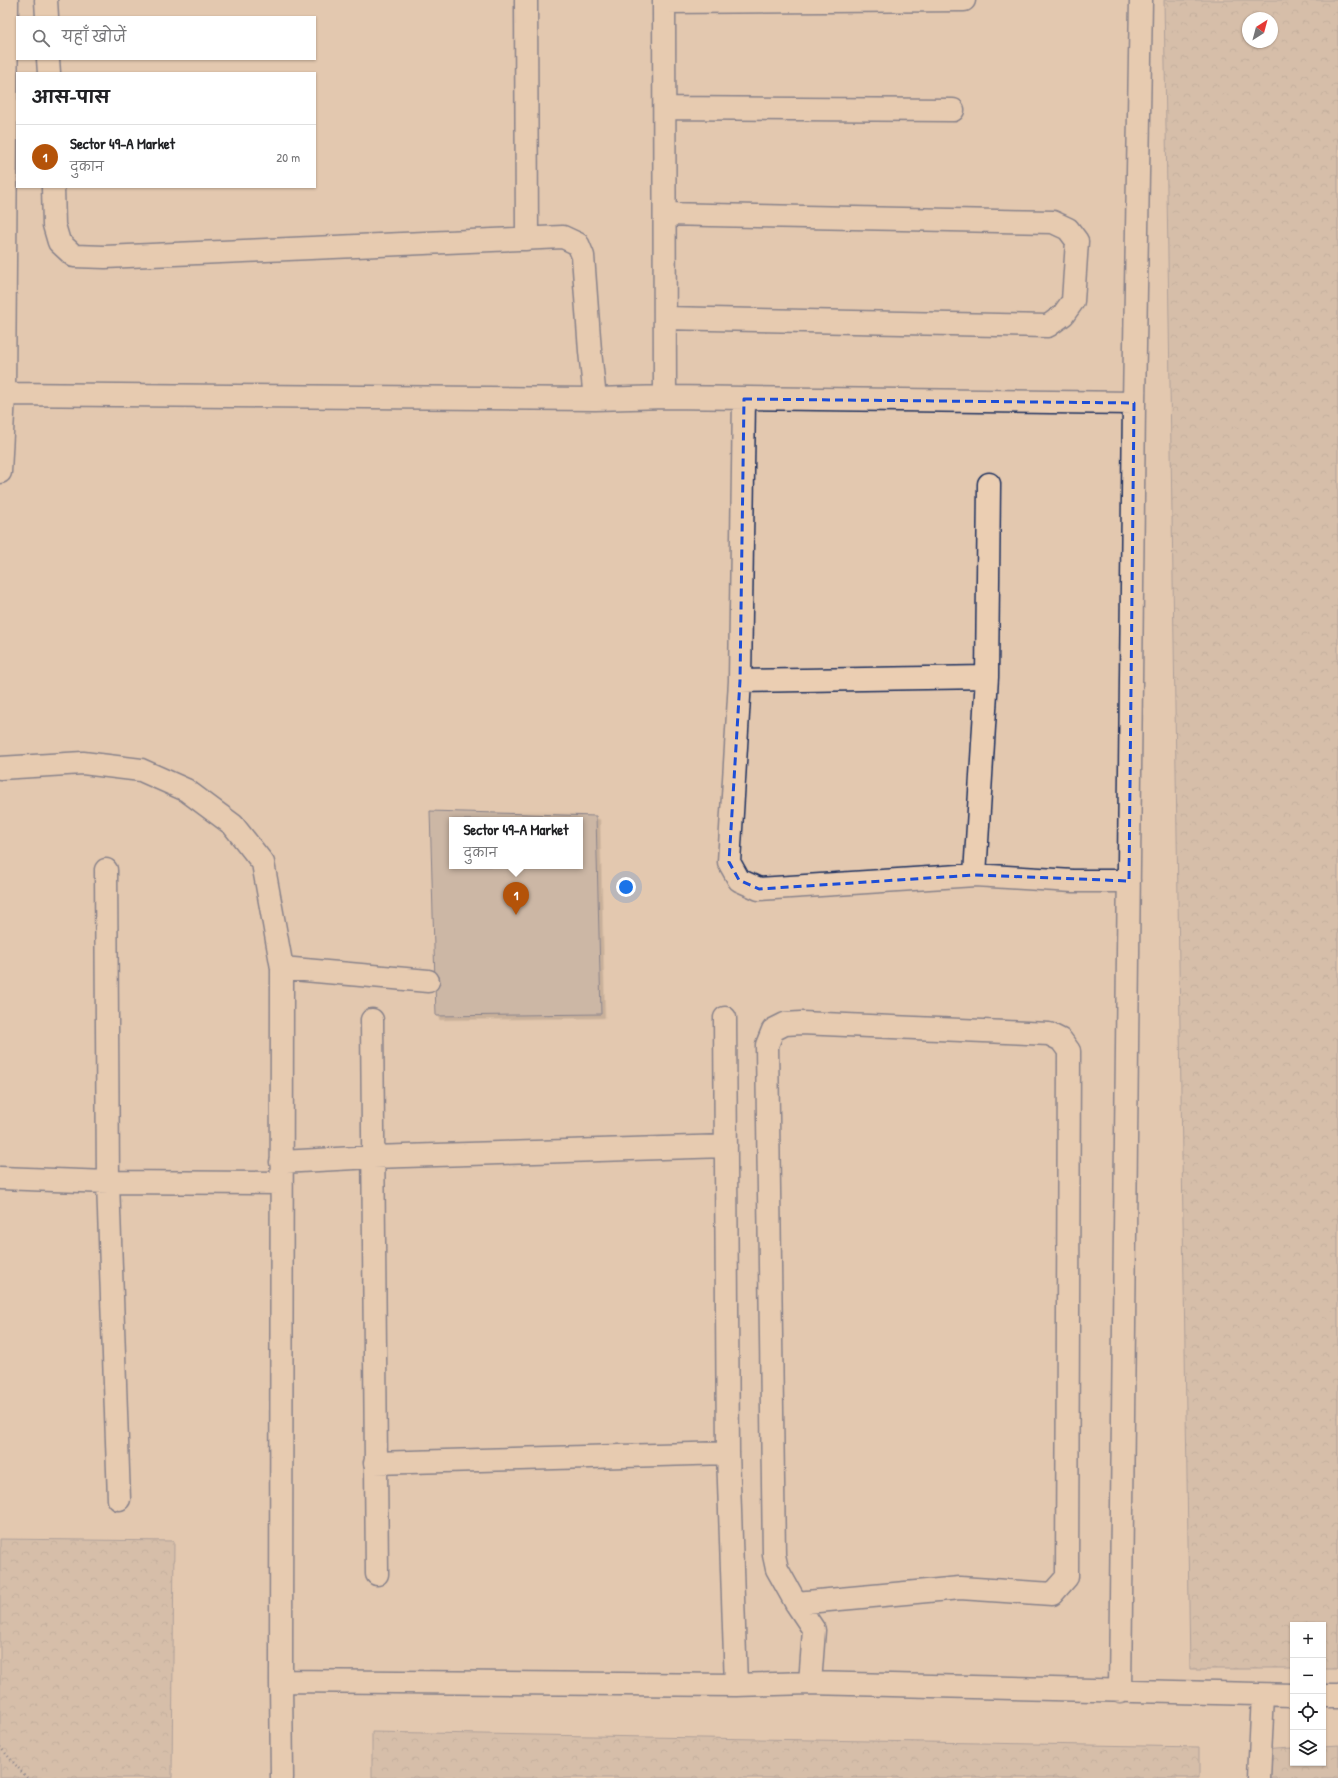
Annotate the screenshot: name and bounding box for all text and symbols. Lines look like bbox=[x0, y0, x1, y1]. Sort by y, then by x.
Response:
north arrow bbox=[1242, 12, 1278, 48]
search box bbox=[16, 16, 316, 60]
text: यहाँ खोजें bbox=[62, 26, 126, 47]
icon: search bbox=[30, 27, 52, 49]
text: आस-पास bbox=[32, 85, 110, 108]
text: Sector 49-A Market bbox=[70, 133, 175, 154]
text: 1 bbox=[43, 148, 47, 166]
text: 20 m bbox=[276, 148, 300, 166]
text: दुकान bbox=[70, 157, 104, 175]
popup bbox=[449, 817, 583, 869]
text: Sector 49-A Market bbox=[463, 819, 569, 840]
text: दुकान bbox=[463, 843, 497, 861]
your location bbox=[616, 877, 636, 897]
pin: 1 bbox=[503, 882, 529, 915]
map controls bbox=[1290, 1622, 1326, 1766]
button: + bbox=[1290, 1622, 1326, 1658]
button: − bbox=[1290, 1658, 1326, 1694]
button: locate bbox=[1290, 1694, 1326, 1730]
button: layers bbox=[1290, 1730, 1326, 1766]

